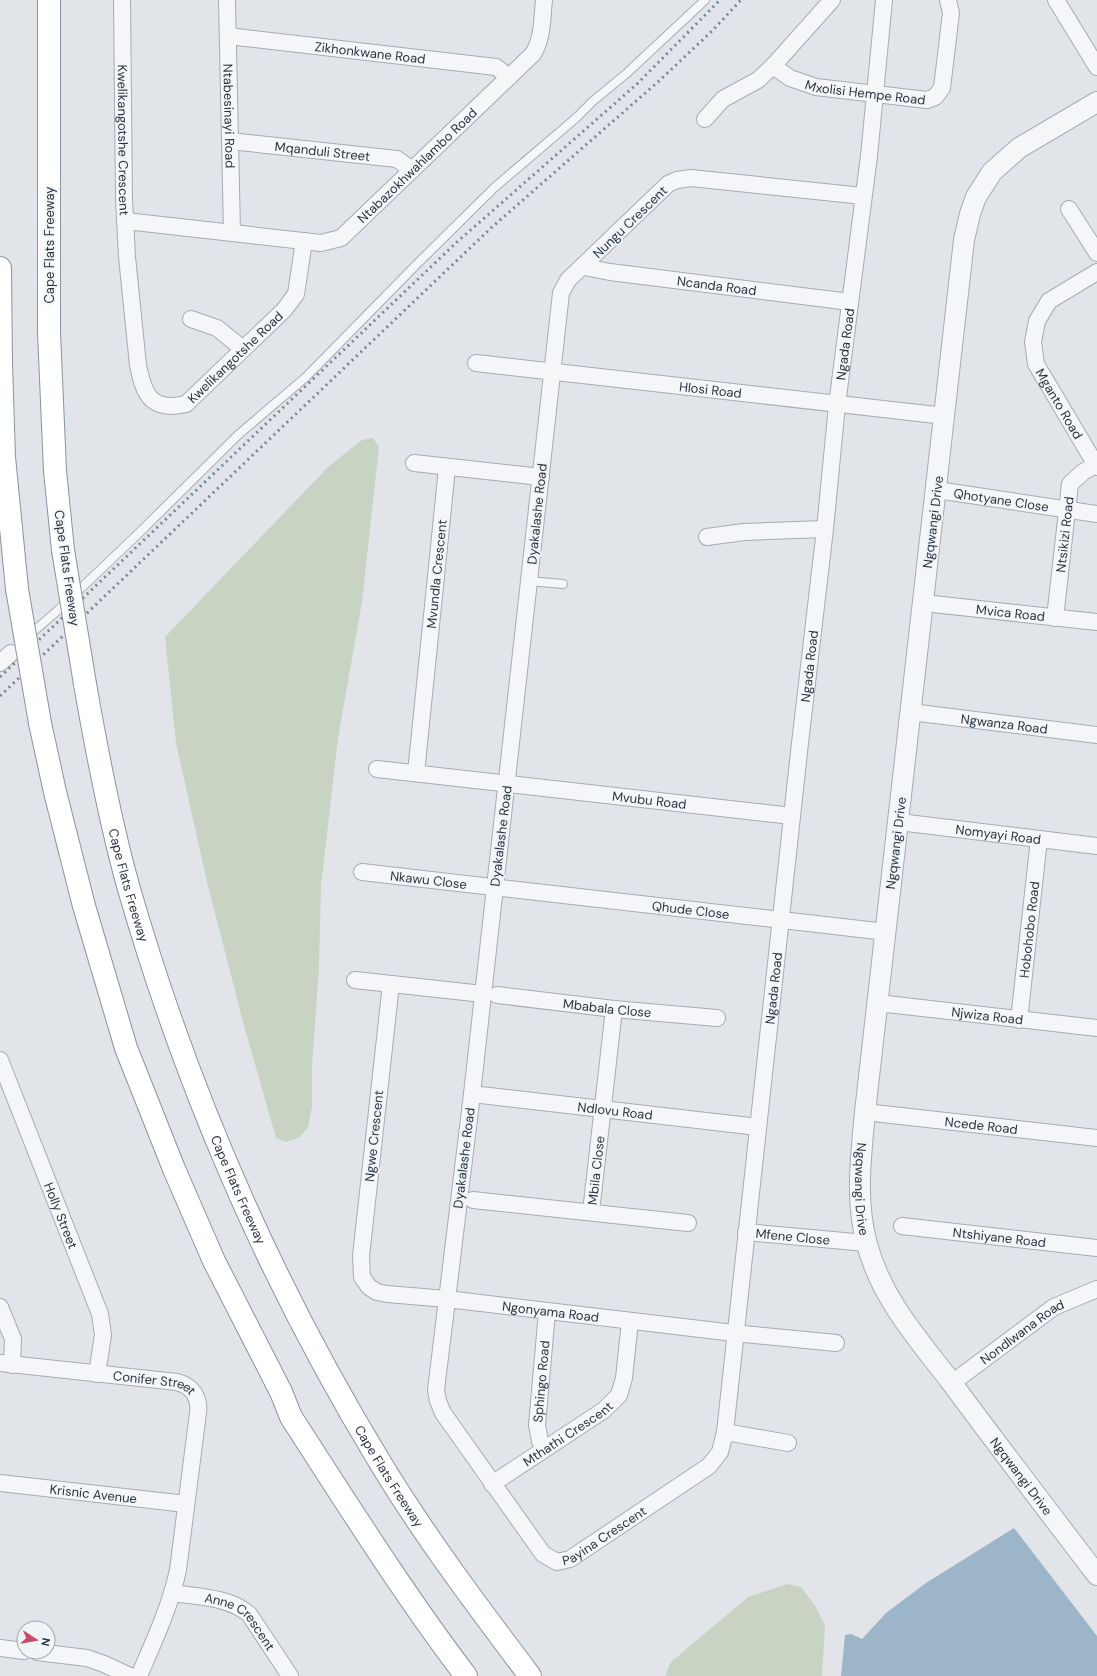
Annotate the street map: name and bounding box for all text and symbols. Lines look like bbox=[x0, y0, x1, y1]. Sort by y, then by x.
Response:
street label: Zikhonkwane Road bbox=[314, 38, 426, 67]
street label: Ntabesinayi Road bbox=[220, 63, 239, 169]
street label: Kwelikangotshe Crescent bbox=[114, 64, 133, 216]
street label: Mxolisi Hempe Road bbox=[803, 75, 926, 108]
street label: Ntabazokhwahlambo Road bbox=[353, 104, 480, 227]
street label: Mqanduli Street bbox=[274, 137, 371, 165]
street label: Nungu Crescent bbox=[589, 182, 671, 262]
street label: Cape Flats Freeway bbox=[41, 186, 58, 304]
street label: Ncanda Road bbox=[676, 272, 757, 299]
street label: Kwelikangotshe Road bbox=[184, 307, 286, 407]
street label: Ngada Road bbox=[832, 307, 858, 381]
street label: Mganto Road bbox=[1032, 365, 1087, 442]
street label: Hlosi Road bbox=[678, 378, 743, 401]
street label: Dyakalashe Road bbox=[523, 463, 551, 565]
street label: Ngqwangi Drive bbox=[919, 475, 947, 569]
street label: Qhotyane Close bbox=[952, 484, 1050, 515]
street label: Ntsikizi Road bbox=[1052, 496, 1077, 573]
street label: Cape Flats Freeway bbox=[50, 509, 84, 627]
street label: Mvundla Crescent bbox=[422, 519, 450, 629]
street label: Mvica Road bbox=[975, 600, 1046, 625]
street label: Ngada Road bbox=[796, 629, 822, 703]
street label: Ngwanza Road bbox=[960, 710, 1049, 737]
street label: Dyakalashe Road bbox=[486, 785, 516, 887]
street label: Mvubu Road bbox=[611, 787, 687, 812]
street label: Ngqwangi Drive bbox=[882, 796, 910, 890]
street label: Nomyayi Road bbox=[955, 820, 1042, 848]
street label: Cape Flats Freeway bbox=[105, 827, 153, 944]
street label: Nkawu Close bbox=[389, 867, 468, 892]
street label: Hobohobo Road bbox=[1015, 880, 1043, 979]
street label: Qhude Close bbox=[651, 897, 731, 923]
street label: Ngada Road bbox=[761, 951, 786, 1025]
street label: Mbabala Close bbox=[562, 994, 652, 1021]
street label: Njwiza Road bbox=[951, 1003, 1024, 1028]
street label: Ngwe Crescent bbox=[361, 1089, 387, 1183]
street label: Ndlovu Road bbox=[577, 1098, 654, 1123]
street label: Dyakalashe Road bbox=[449, 1107, 479, 1209]
street label: Ncede Road bbox=[944, 1113, 1019, 1138]
street label: Cape Flats Freeway bbox=[207, 1133, 270, 1247]
street label: Mbila Close bbox=[583, 1135, 608, 1206]
street label: Ngqwangi Drive bbox=[851, 1142, 873, 1237]
street label: Holly Street bbox=[40, 1180, 82, 1251]
street label: Ntshiyane Road bbox=[952, 1223, 1047, 1251]
street label: Mfene Close bbox=[755, 1224, 831, 1248]
street label: Nondlwana Road bbox=[976, 1295, 1066, 1368]
street label: Ngonyama Road bbox=[501, 1297, 600, 1325]
street label: Sphingo Road bbox=[529, 1340, 553, 1423]
street label: Conifer Street bbox=[112, 1367, 200, 1398]
street label: Mthathi Crescent bbox=[520, 1397, 617, 1470]
street label: Cape Flats Freeway bbox=[351, 1422, 428, 1530]
street label: Ngqwangi Drive bbox=[987, 1434, 1057, 1518]
street label: Krisnic Avenue bbox=[49, 1480, 138, 1507]
street label: Payina Crescent bbox=[560, 1502, 649, 1569]
street label: Anne Crescent bbox=[203, 1589, 279, 1654]
north arrow bbox=[16, 1620, 56, 1660]
text: N bbox=[38, 1637, 53, 1647]

